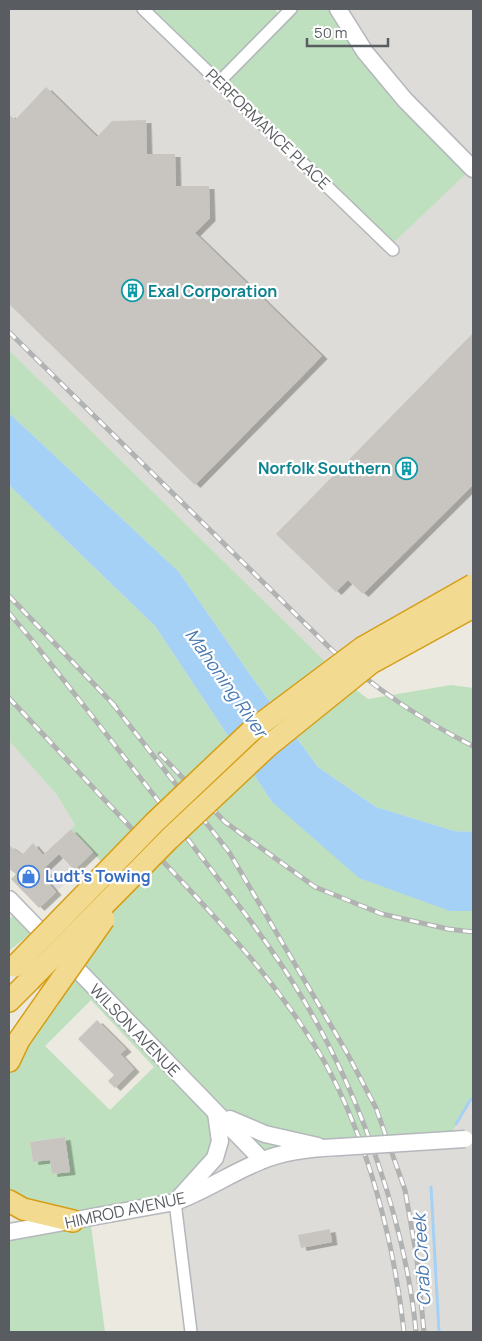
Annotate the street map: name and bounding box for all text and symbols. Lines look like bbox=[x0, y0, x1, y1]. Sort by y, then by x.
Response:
scale bar bbox=[307, 15, 388, 47]
text: 50 m bbox=[314, 22, 348, 43]
street label: PERFORMANCE PLACE bbox=[201, 64, 335, 194]
building icon: Exal Corporation bbox=[120, 279, 144, 303]
place label: Exal Corporation bbox=[148, 280, 277, 302]
building icon: Norfolk Southern bbox=[395, 456, 419, 480]
place label: Norfolk Southern bbox=[258, 457, 391, 479]
water label: Mahoning River bbox=[180, 623, 275, 744]
shop icon: Ludt's Towing bbox=[17, 864, 41, 888]
place label: Ludt's Towing bbox=[45, 865, 151, 887]
street label: WILSON AVENUE bbox=[85, 979, 185, 1081]
street label: HIMROD AVENUE bbox=[63, 1186, 187, 1234]
water label: Crab Creek bbox=[406, 1210, 435, 1307]

